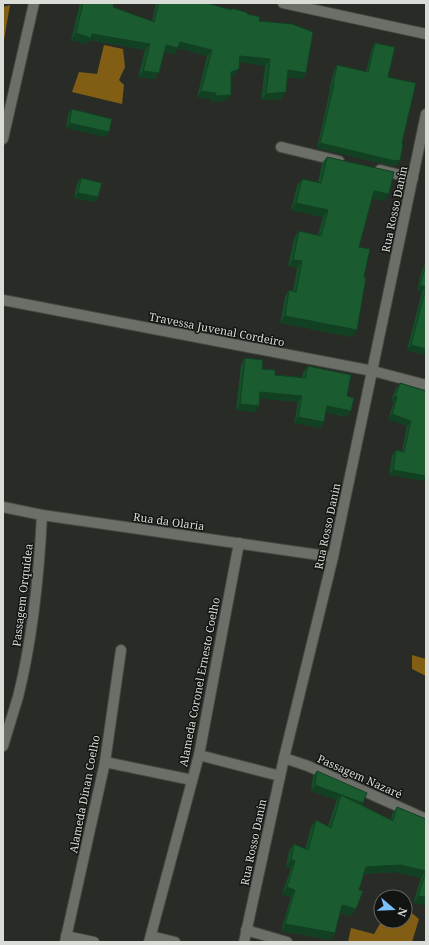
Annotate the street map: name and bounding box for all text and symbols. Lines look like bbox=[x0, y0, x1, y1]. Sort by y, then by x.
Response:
street label: Rua Rosso Danin bbox=[378, 164, 410, 254]
street label: Travessa Juvenal Cordeiro bbox=[148, 308, 286, 350]
street label: Rua Rosso Danin bbox=[311, 481, 343, 571]
street label: Rua da Olaria bbox=[132, 509, 206, 533]
street label: Passagem Orquídea bbox=[8, 543, 36, 647]
street label: Alameda Coronel Ernesto Coelho bbox=[175, 596, 223, 768]
street label: Alameda Dinan Coelho bbox=[65, 734, 103, 854]
street label: Passagem Nazaré bbox=[315, 751, 405, 801]
street label: Rua Rosso Danin bbox=[237, 797, 269, 887]
north arrow bbox=[373, 889, 413, 929]
text: N bbox=[394, 906, 411, 919]

